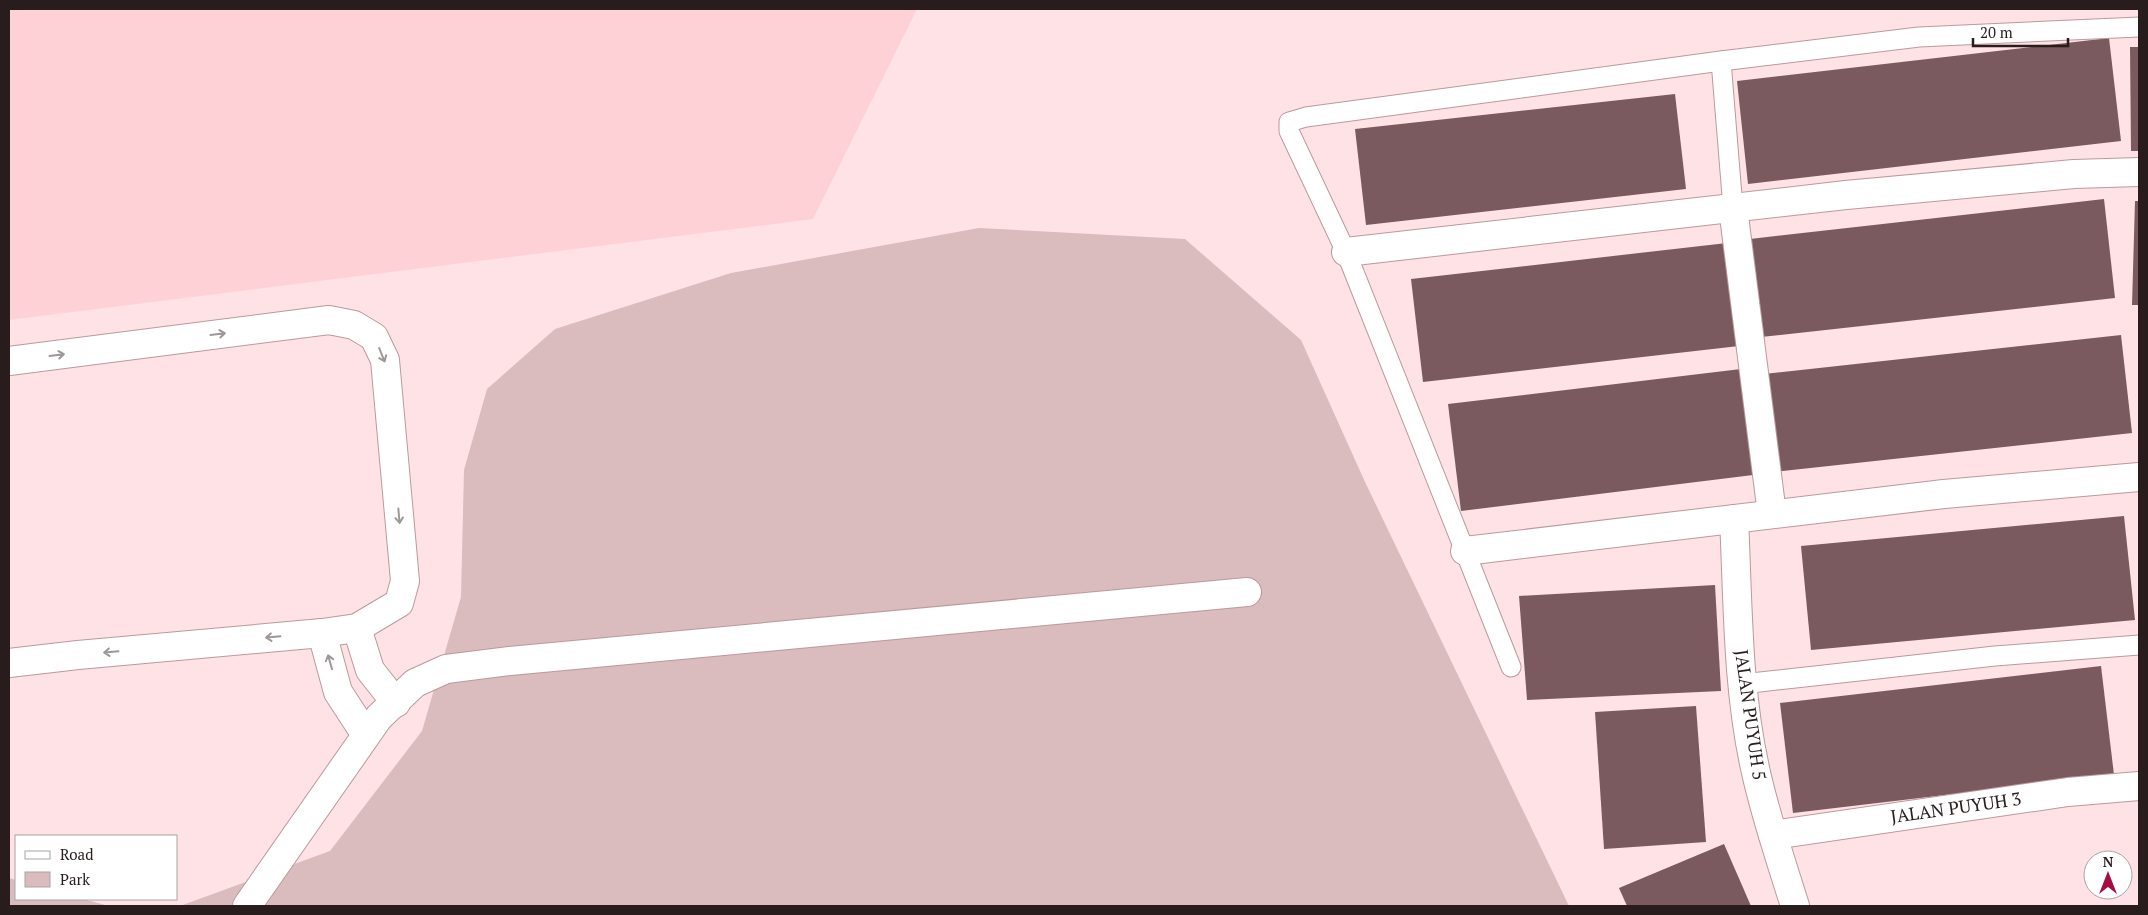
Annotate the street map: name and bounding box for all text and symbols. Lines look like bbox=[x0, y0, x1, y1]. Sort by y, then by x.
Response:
scale bar bbox=[1973, 15, 2068, 47]
text: 20 m bbox=[1980, 22, 2013, 42]
one-way arrow bbox=[210, 329, 226, 339]
one-way arrow bbox=[378, 347, 387, 362]
one-way arrow bbox=[49, 349, 65, 359]
one-way arrow bbox=[394, 508, 404, 524]
one-way arrow bbox=[266, 633, 282, 642]
one-way arrow bbox=[104, 647, 120, 656]
street label: JALAN PUYUH 5 bbox=[1730, 648, 1772, 782]
one-way arrow bbox=[325, 655, 334, 671]
street label: JALAN PUYUH 3 bbox=[1889, 786, 2023, 828]
legend bbox=[15, 835, 178, 900]
text: Road bbox=[60, 844, 93, 864]
north arrow bbox=[2083, 850, 2133, 900]
text: N bbox=[2103, 852, 2114, 871]
text: Park bbox=[60, 869, 90, 889]

